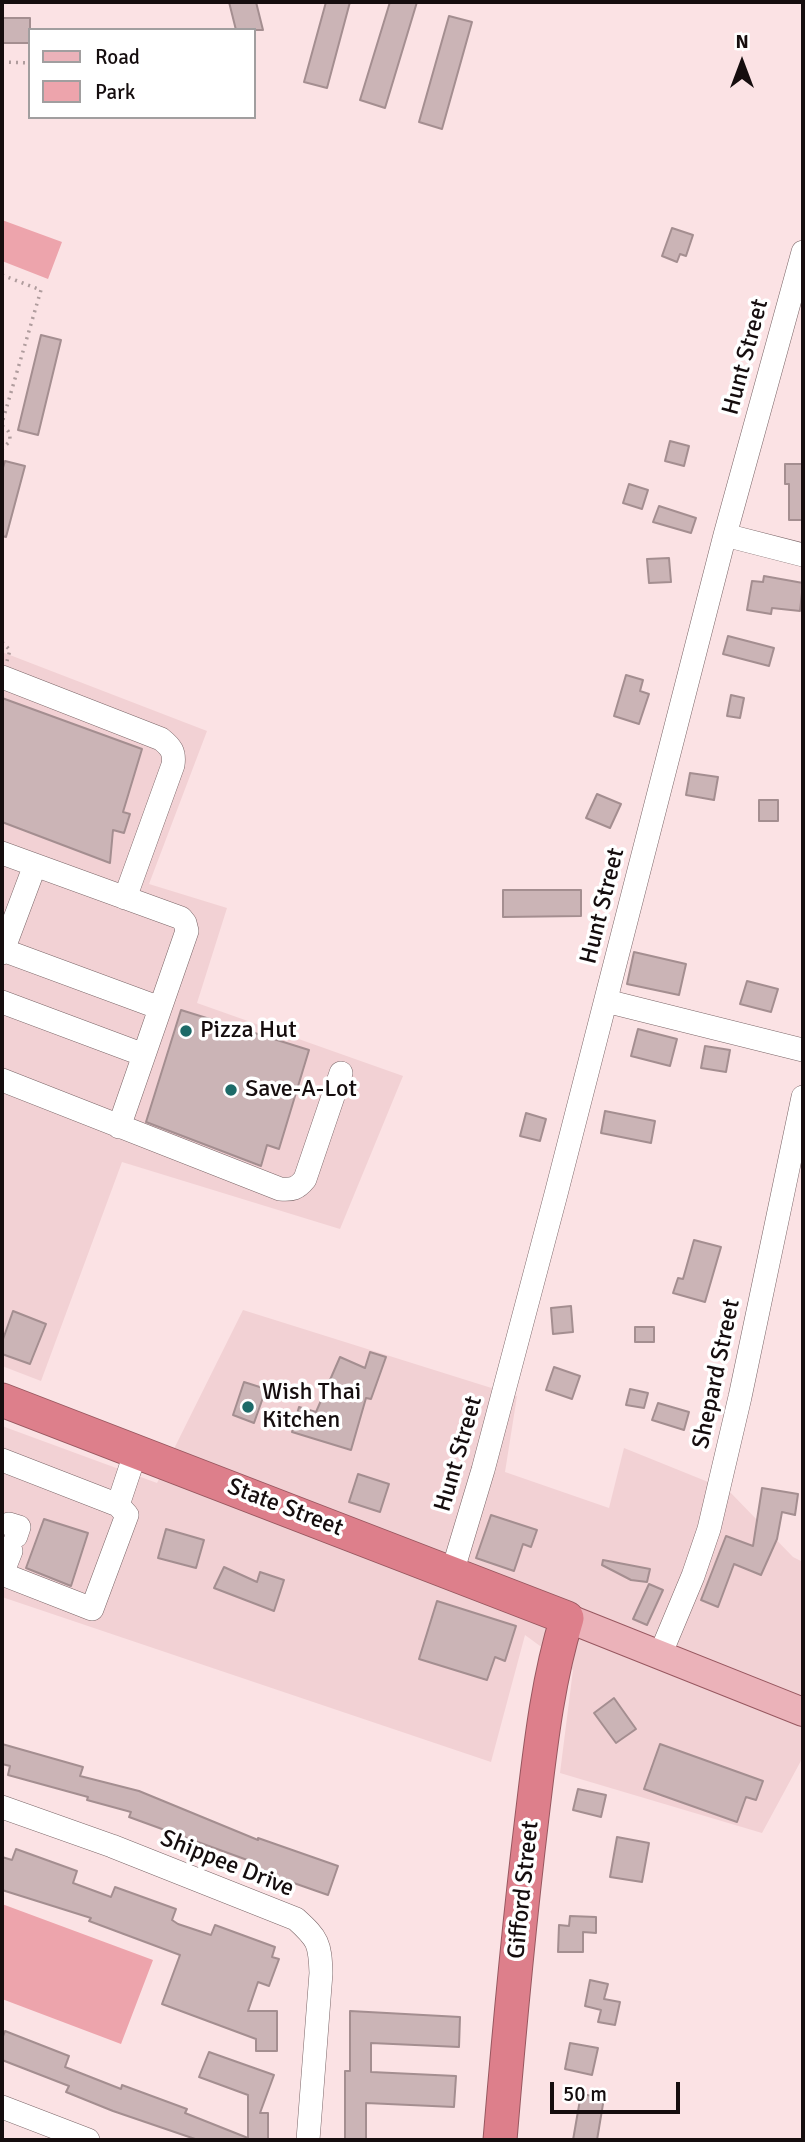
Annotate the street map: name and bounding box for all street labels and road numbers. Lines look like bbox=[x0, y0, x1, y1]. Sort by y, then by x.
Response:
street label: Hunt Street bbox=[717, 296, 775, 418]
street label: Hunt Street bbox=[575, 845, 631, 967]
street label: Shepard Street bbox=[687, 1296, 747, 1452]
street label: Hunt Street bbox=[429, 1393, 489, 1515]
street label: State Street bbox=[223, 1473, 347, 1543]
street label: Gifford Street bbox=[502, 1820, 546, 1960]
street label: Shippee Drive bbox=[156, 1824, 298, 1904]

